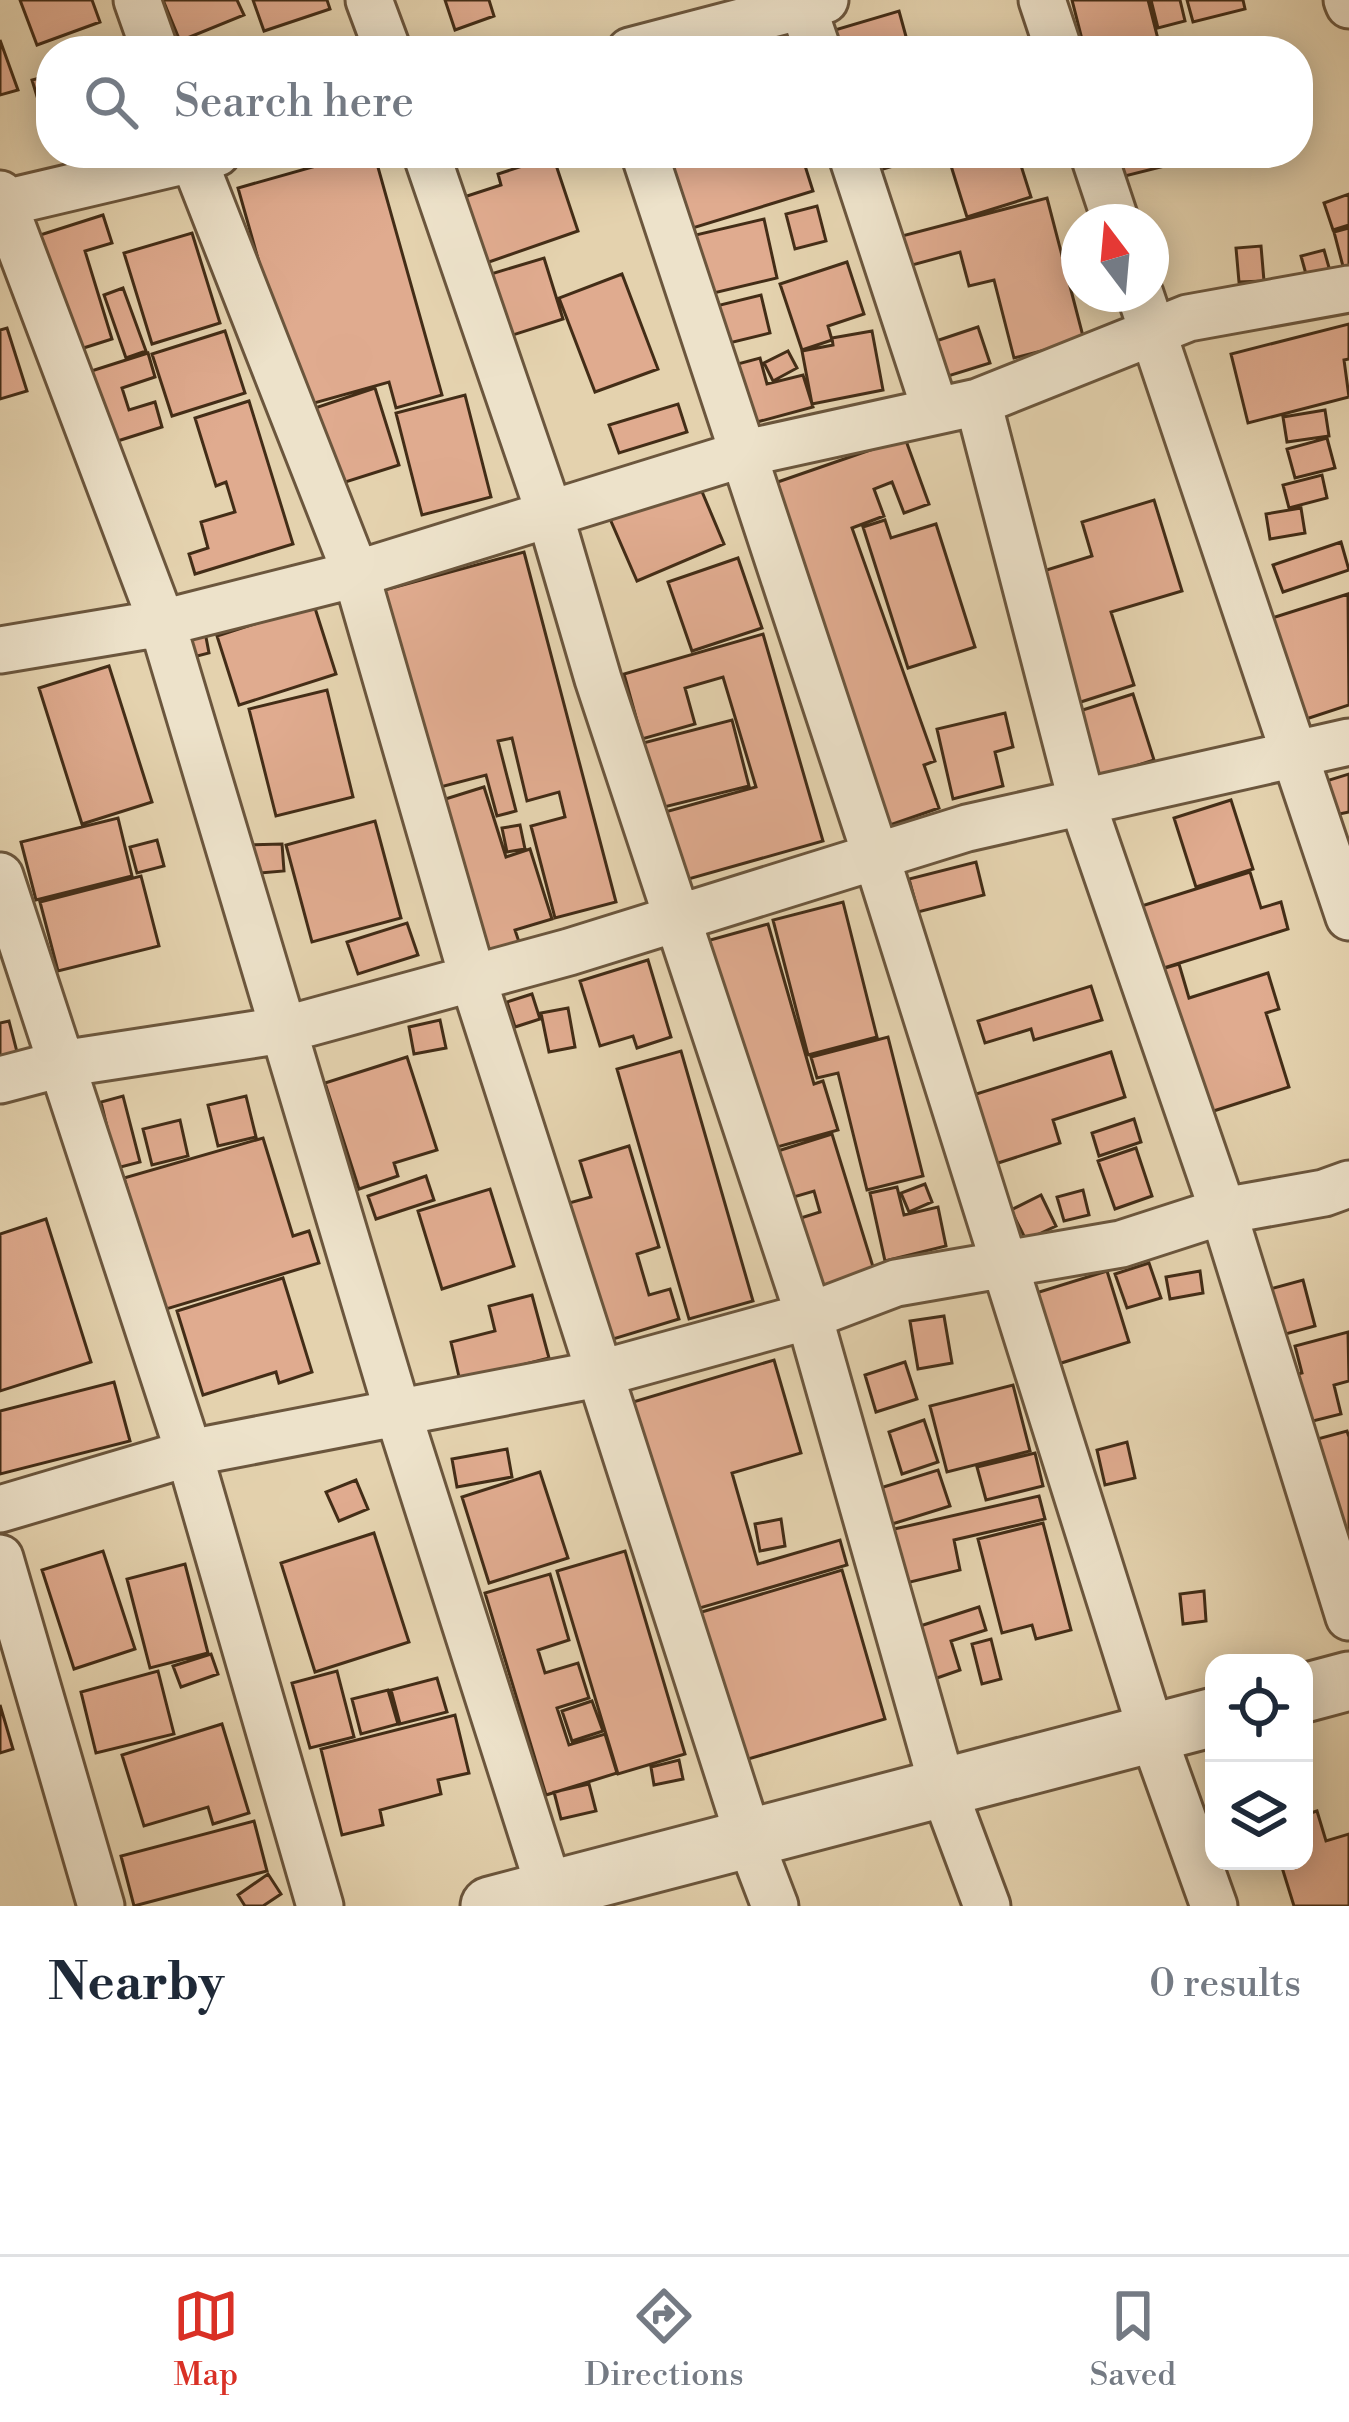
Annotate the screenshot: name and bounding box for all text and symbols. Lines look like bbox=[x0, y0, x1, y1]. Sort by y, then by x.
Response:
search box bbox=[36, 36, 1313, 168]
icon: search bbox=[78, 69, 144, 135]
text: Search here bbox=[174, 74, 414, 131]
north arrow bbox=[1061, 204, 1169, 312]
map controls bbox=[1205, 1654, 1313, 1870]
button: locate bbox=[1205, 1654, 1313, 1762]
button: layers bbox=[1205, 1762, 1313, 1870]
text: Nearby bbox=[48, 1952, 224, 2016]
text: 0 results bbox=[1149, 1960, 1301, 2009]
tab: Map bbox=[173, 2283, 239, 2396]
tab: Directions bbox=[585, 2283, 744, 2396]
tab: Saved bbox=[1089, 2283, 1176, 2396]

